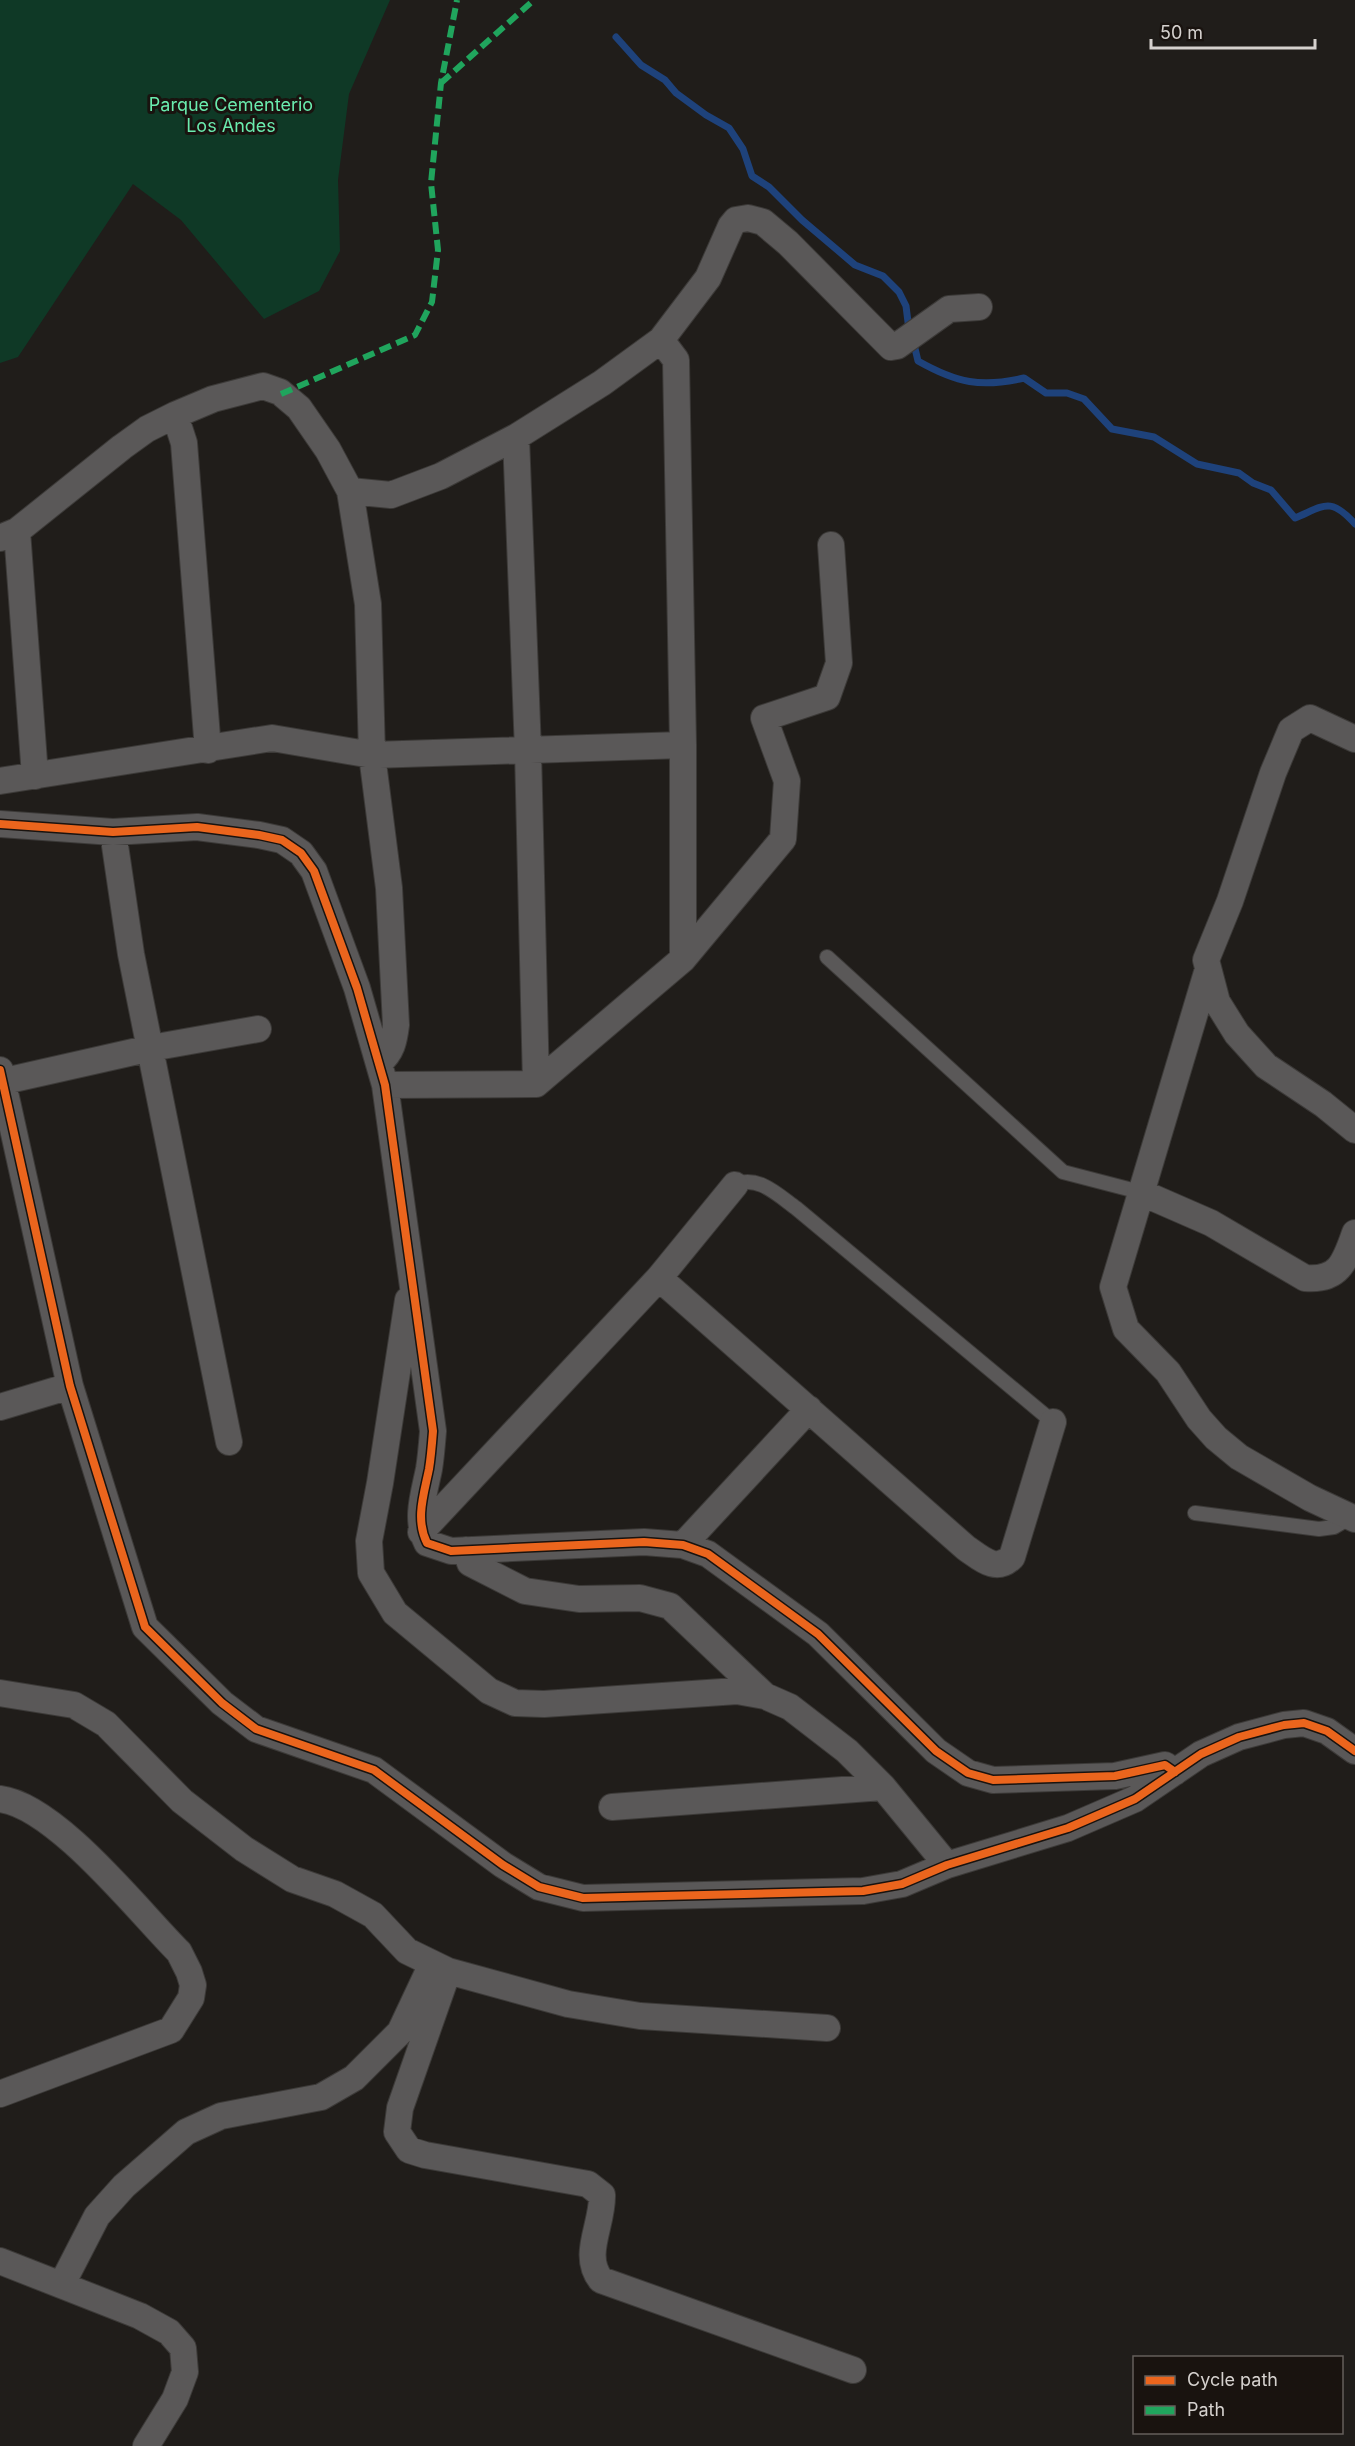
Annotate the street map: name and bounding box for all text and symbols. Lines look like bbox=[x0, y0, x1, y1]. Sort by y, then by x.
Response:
scale bar bbox=[1151, 12, 1314, 50]
text: 50 m bbox=[1160, 22, 1203, 43]
park label: Parque Cementerio Los Andes bbox=[149, 94, 313, 136]
legend bbox=[1133, 2356, 1343, 2434]
text: Cycle path bbox=[1187, 2369, 1278, 2390]
text: Path bbox=[1187, 2399, 1225, 2420]

